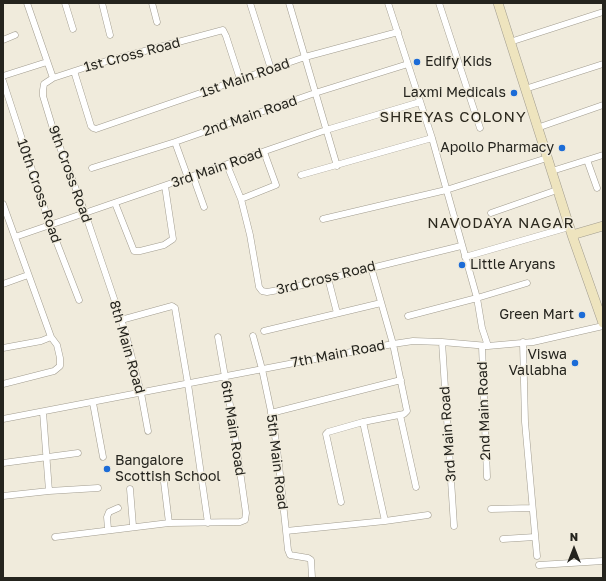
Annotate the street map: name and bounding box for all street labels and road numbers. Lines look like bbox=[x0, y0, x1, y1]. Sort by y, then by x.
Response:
street label: 1st Cross Road bbox=[82, 34, 182, 76]
street label: 1st Main Road bbox=[198, 55, 292, 101]
street label: 2nd Main Road bbox=[200, 92, 300, 140]
street label: 9th Cross Road bbox=[45, 123, 95, 225]
street label: 10th Cross Road bbox=[13, 137, 65, 245]
street label: 3rd Main Road bbox=[169, 144, 265, 192]
street label: 3rd Cross Road bbox=[275, 258, 377, 298]
street label: 8th Main Road bbox=[106, 298, 148, 396]
street label: 7th Main Road bbox=[290, 337, 386, 371]
street label: 2nd Main Road bbox=[474, 361, 494, 461]
street label: 6th Main Road bbox=[217, 379, 249, 477]
street label: 3rd Main Road bbox=[436, 386, 460, 482]
street label: 5th Main Road bbox=[263, 413, 291, 511]

